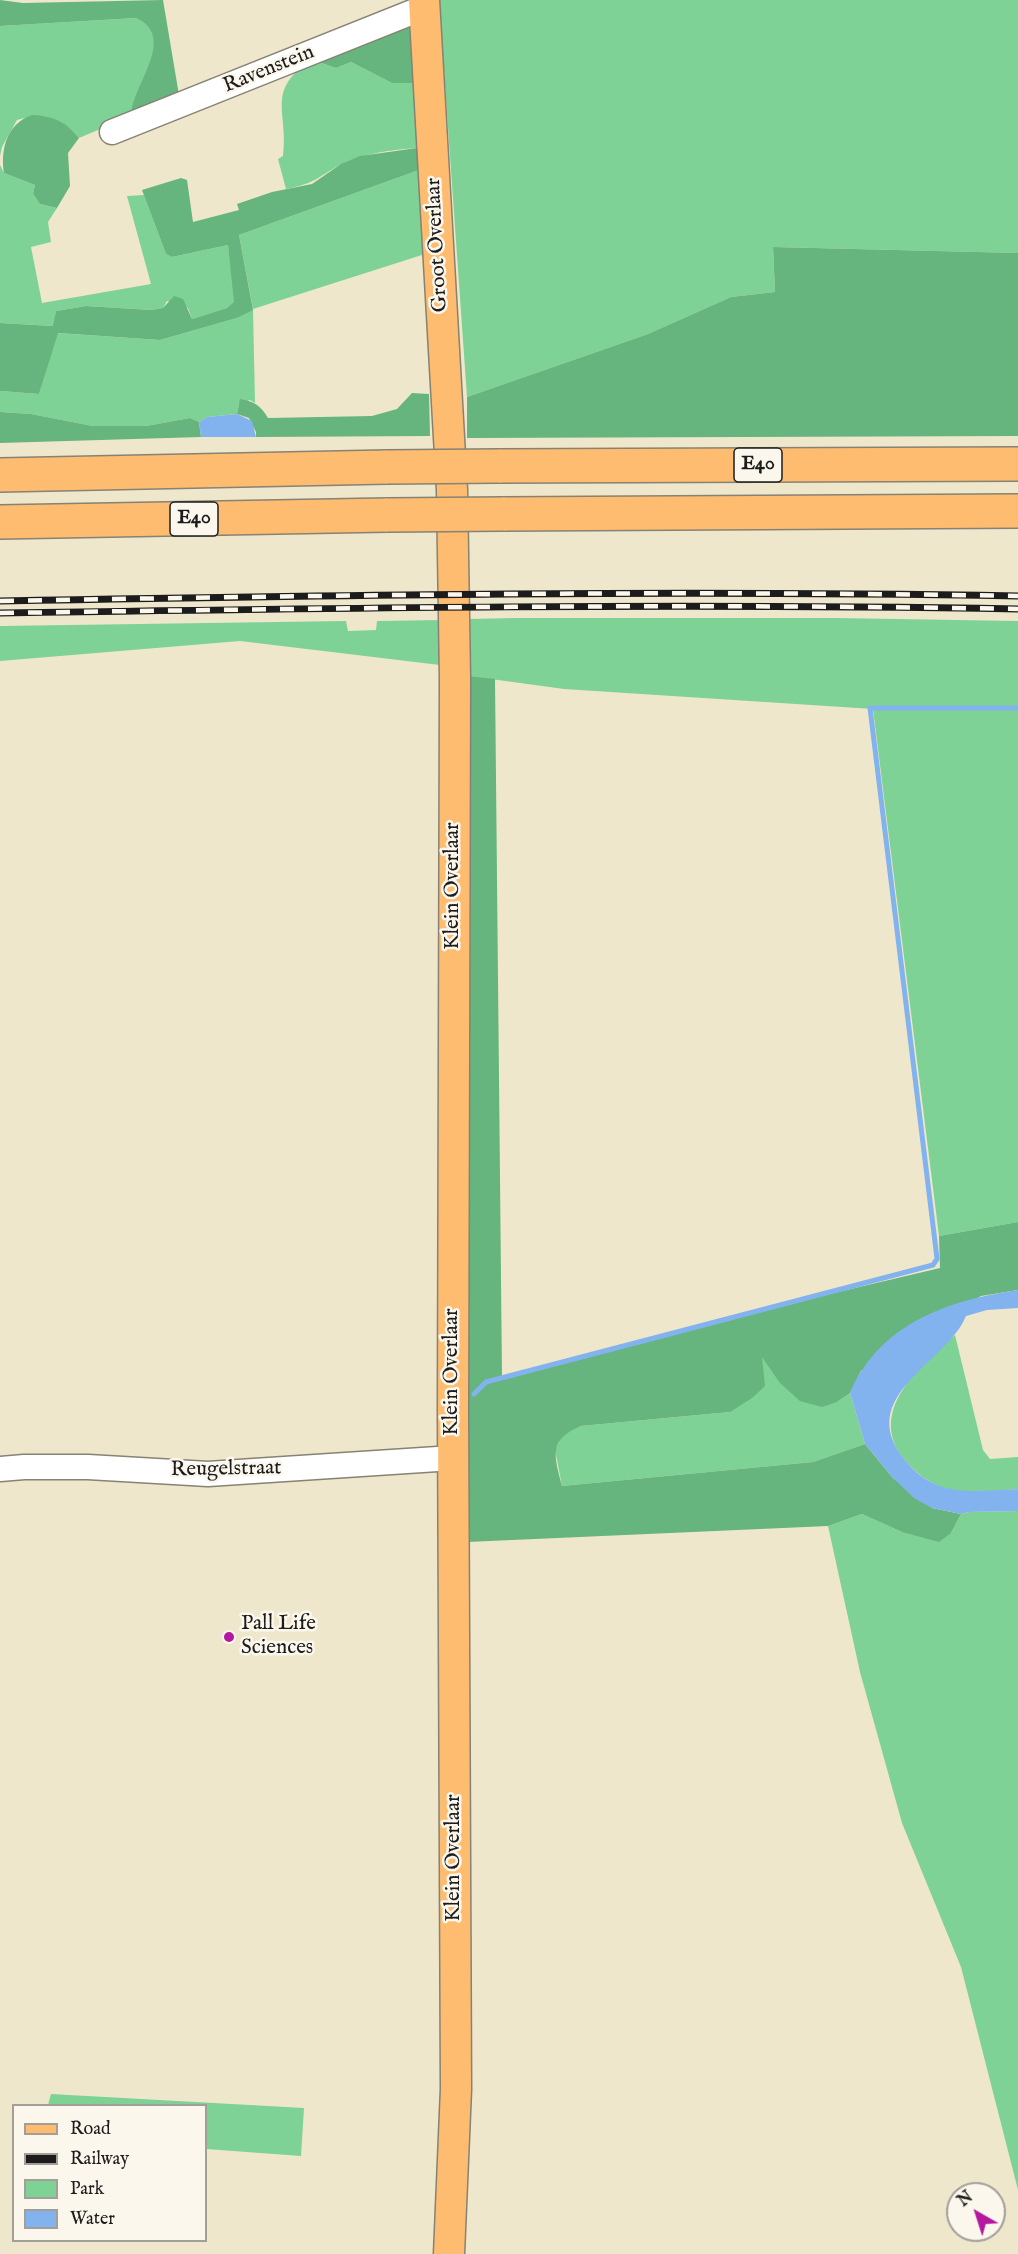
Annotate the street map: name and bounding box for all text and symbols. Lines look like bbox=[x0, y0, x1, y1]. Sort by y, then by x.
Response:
street label: Ravenstein bbox=[220, 40, 318, 100]
street label: Groot Overlaar bbox=[422, 177, 454, 313]
road number: E40 bbox=[734, 448, 782, 482]
road number: E40 bbox=[170, 502, 218, 536]
street label: Klein Overlaar bbox=[441, 822, 467, 950]
street label: Klein Overlaar bbox=[440, 1308, 466, 1436]
street label: Reugelstraat bbox=[170, 1456, 282, 1484]
place label: Pall Life Sciences bbox=[241, 1612, 316, 1662]
marker: Pall Life Sciences bbox=[222, 1630, 236, 1644]
street label: Klein Overlaar bbox=[442, 1794, 468, 1922]
legend bbox=[12, 2104, 207, 2242]
text: Road bbox=[70, 2118, 111, 2141]
text: Railway bbox=[70, 2148, 129, 2171]
text: Park bbox=[70, 2178, 104, 2201]
north arrow bbox=[946, 2182, 1006, 2242]
text: N bbox=[954, 2187, 978, 2212]
text: Water bbox=[70, 2208, 115, 2231]

